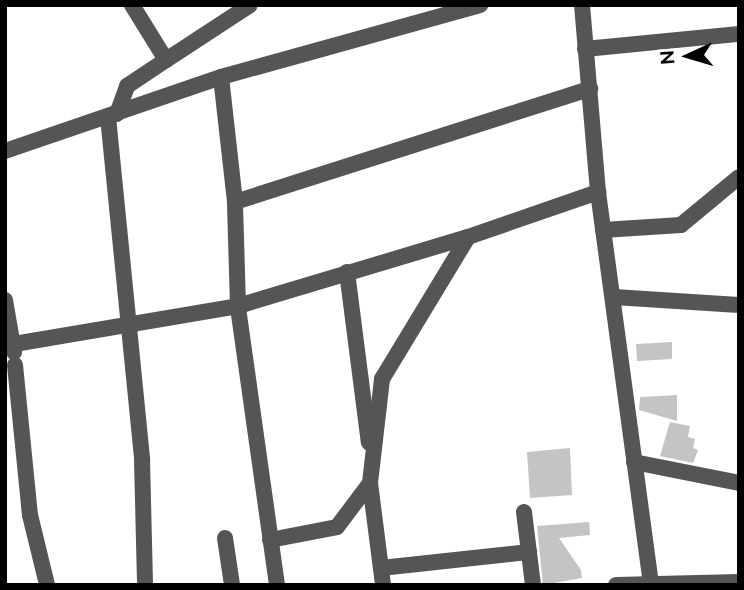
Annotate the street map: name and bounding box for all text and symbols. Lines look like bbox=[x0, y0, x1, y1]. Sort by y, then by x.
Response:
north arrow bbox=[653, 21, 723, 91]
text: N bbox=[656, 49, 679, 65]

